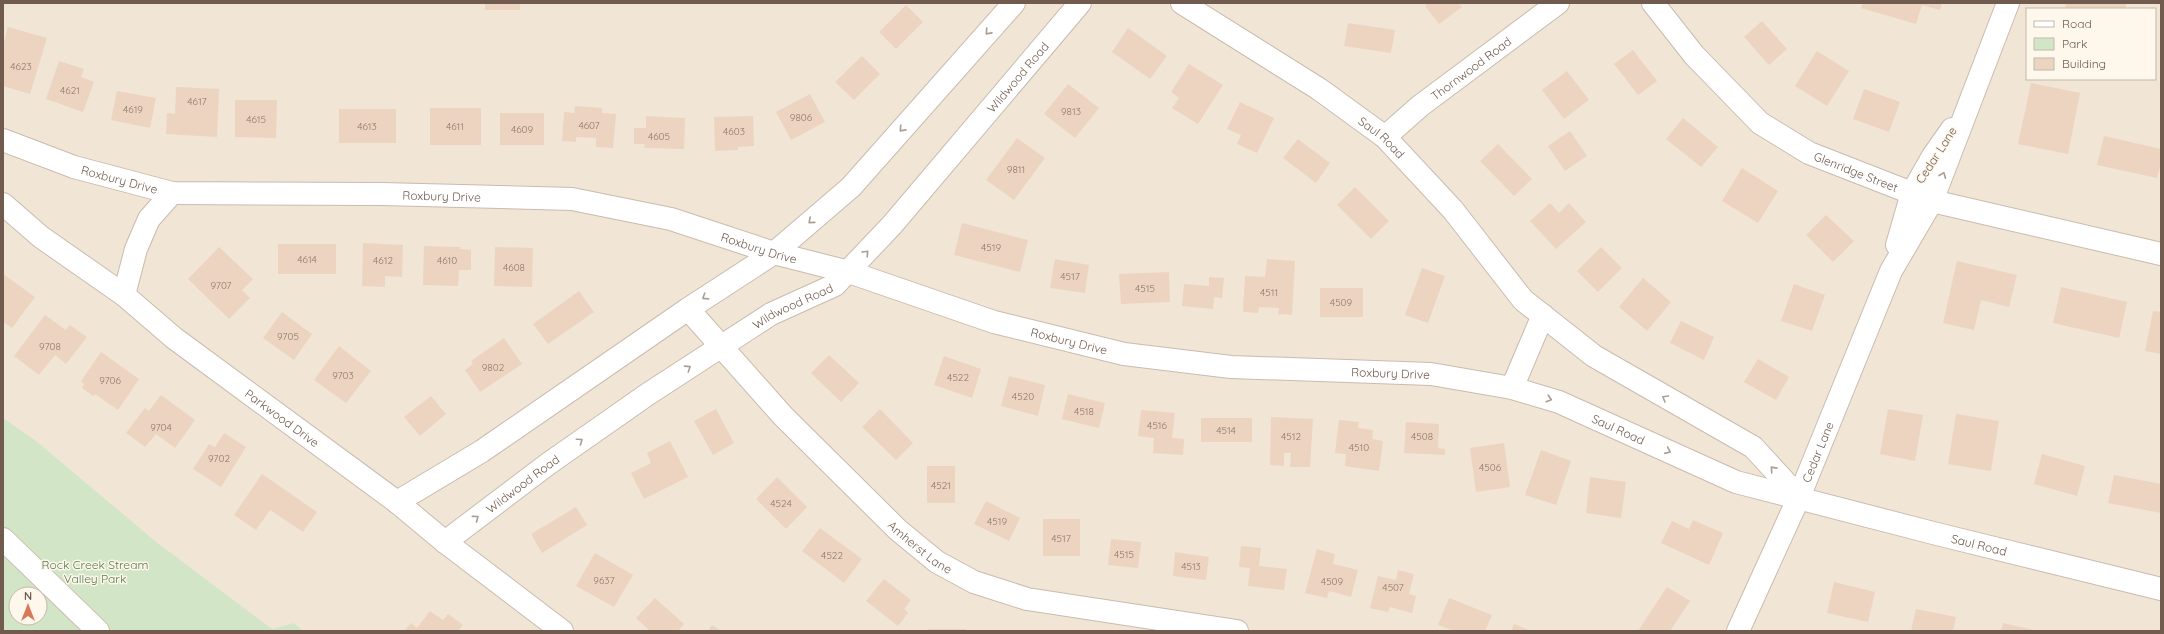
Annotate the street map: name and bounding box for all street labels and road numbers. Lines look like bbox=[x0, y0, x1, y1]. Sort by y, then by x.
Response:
street label: Thornwood Road bbox=[1427, 33, 1514, 103]
street label: Wildwood Road bbox=[983, 39, 1052, 115]
street label: Saul Road bbox=[1356, 113, 1408, 161]
street label: Cedar Lane bbox=[1912, 124, 1960, 186]
street label: Glenridge Street bbox=[1812, 148, 1900, 195]
street label: Roxbury Drive bbox=[80, 162, 160, 196]
street label: Roxbury Drive bbox=[402, 187, 481, 204]
street label: Roxbury Drive bbox=[719, 229, 799, 266]
street label: Wildwood Road bbox=[749, 280, 835, 332]
street label: Roxbury Drive bbox=[1029, 324, 1109, 357]
street label: Roxbury Drive bbox=[1351, 364, 1430, 381]
street label: Parkwood Drive bbox=[242, 385, 323, 450]
street label: Saul Road bbox=[1590, 410, 1647, 447]
street label: Cedar Lane bbox=[1798, 419, 1837, 485]
street label: Wildwood Road bbox=[483, 451, 562, 516]
street label: Amherst Lane bbox=[885, 517, 955, 576]
street label: Saul Road bbox=[1950, 530, 2008, 558]

